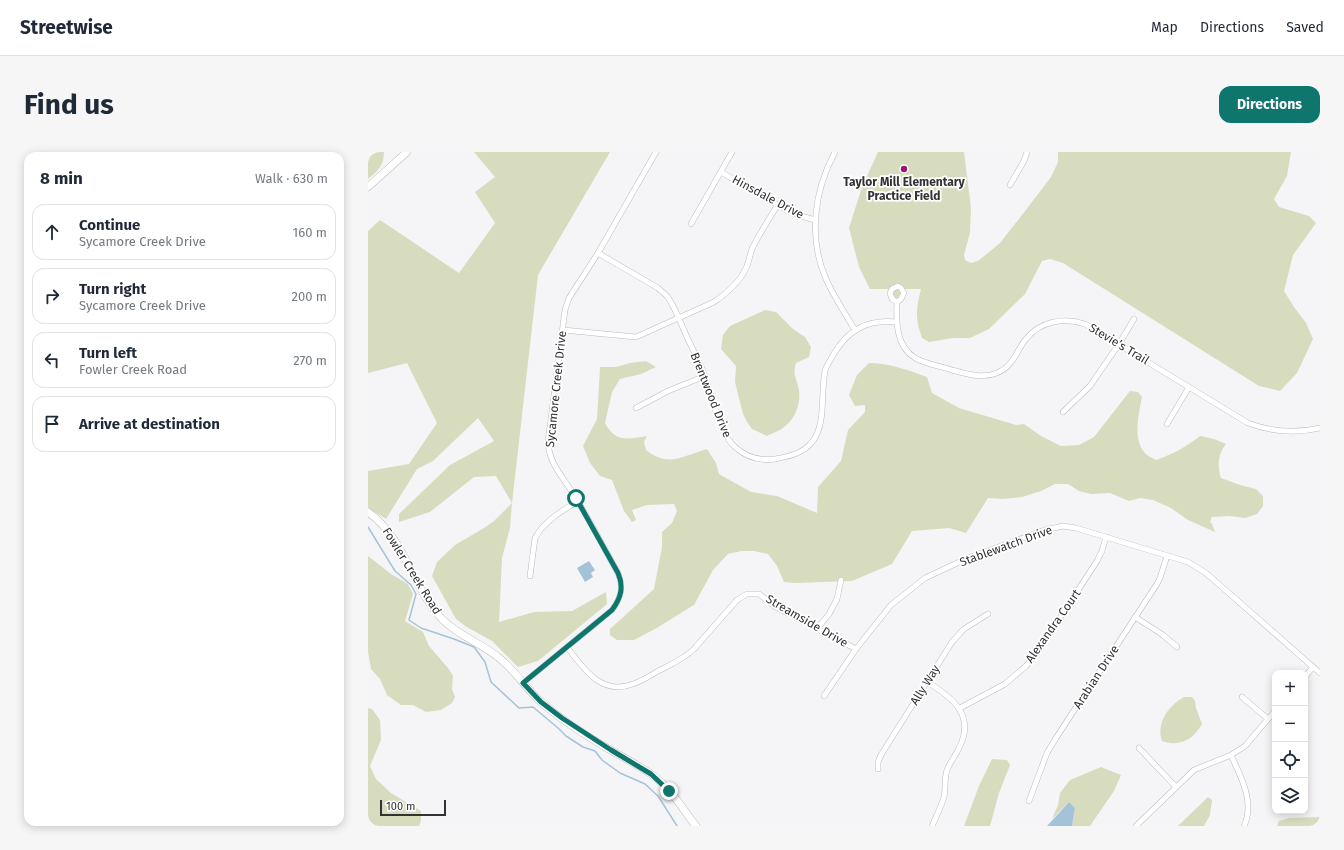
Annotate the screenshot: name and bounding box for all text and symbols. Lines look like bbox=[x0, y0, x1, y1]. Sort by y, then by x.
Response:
text: Streetwise bbox=[20, 16, 113, 39]
text: Map bbox=[1151, 19, 1178, 36]
text: Directions bbox=[1200, 19, 1264, 36]
text: Saved bbox=[1286, 19, 1324, 36]
button: Directions bbox=[1219, 86, 1320, 123]
text: Find us bbox=[24, 88, 114, 121]
marker: Taylor Mill Elementary Practice Field bbox=[899, 164, 909, 174]
text: 8 min bbox=[40, 168, 83, 189]
text: Walk · 630 m bbox=[255, 171, 328, 186]
street label: Hinsdale Drive bbox=[730, 172, 806, 222]
place label: Taylor Mill Elementary Practice Field bbox=[843, 175, 966, 203]
text: Continue bbox=[79, 216, 140, 234]
icon: ahead bbox=[41, 221, 63, 243]
text: 160 m bbox=[293, 225, 327, 240]
text: Sycamore Creek Drive bbox=[79, 234, 206, 249]
text: Turn right bbox=[79, 280, 146, 298]
icon: right bbox=[41, 285, 63, 307]
text: 200 m bbox=[291, 289, 327, 304]
text: Sycamore Creek Drive bbox=[79, 298, 206, 313]
street label: Stevie’s Trail bbox=[1086, 321, 1152, 368]
street label: Sycamore Creek Drive bbox=[543, 330, 569, 448]
text: Turn left bbox=[79, 344, 137, 362]
icon: left bbox=[41, 349, 63, 371]
street label: Brentwood Drive bbox=[688, 350, 734, 440]
text: 270 m bbox=[293, 353, 327, 368]
text: Fowler Creek Road bbox=[79, 362, 187, 377]
icon: arrive bbox=[41, 413, 63, 435]
text: Arrive at destination bbox=[79, 415, 220, 433]
route start bbox=[567, 489, 585, 507]
street label: Stablewatch Drive bbox=[958, 523, 1054, 569]
street label: Fowler Creek Road bbox=[380, 525, 444, 617]
street label: Alexandra Court bbox=[1022, 586, 1084, 665]
street label: Streamside Drive bbox=[763, 592, 851, 650]
street label: Arabian Drive bbox=[1070, 643, 1122, 711]
street label: Ally Way bbox=[907, 662, 943, 708]
map controls bbox=[1272, 670, 1308, 814]
button: + bbox=[1272, 670, 1308, 706]
button: − bbox=[1272, 706, 1308, 742]
button: locate bbox=[1272, 742, 1308, 778]
button: layers bbox=[1272, 778, 1308, 814]
route end bbox=[660, 782, 678, 800]
scale bar bbox=[380, 798, 446, 817]
text: 100 m bbox=[386, 800, 415, 813]

